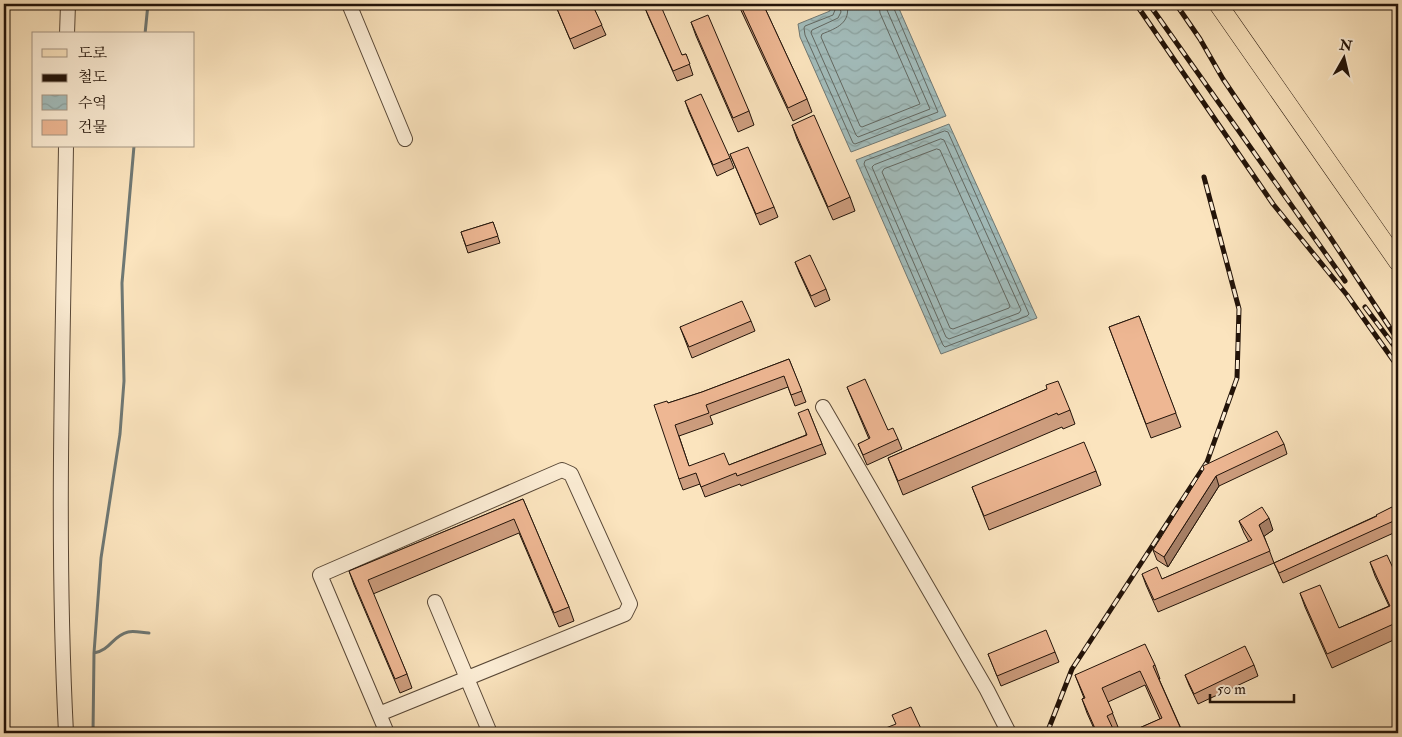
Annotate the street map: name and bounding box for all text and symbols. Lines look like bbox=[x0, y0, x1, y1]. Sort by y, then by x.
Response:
legend bbox=[32, 32, 195, 148]
north arrow bbox=[1320, 32, 1370, 82]
text: N bbox=[1337, 36, 1354, 55]
text: 도로 bbox=[78, 44, 107, 63]
text: 철도 bbox=[78, 68, 107, 87]
text: 수역 bbox=[78, 94, 107, 113]
text: 건물 bbox=[78, 118, 107, 137]
scale bar bbox=[1210, 672, 1293, 704]
text: 50 m bbox=[1217, 680, 1246, 699]

